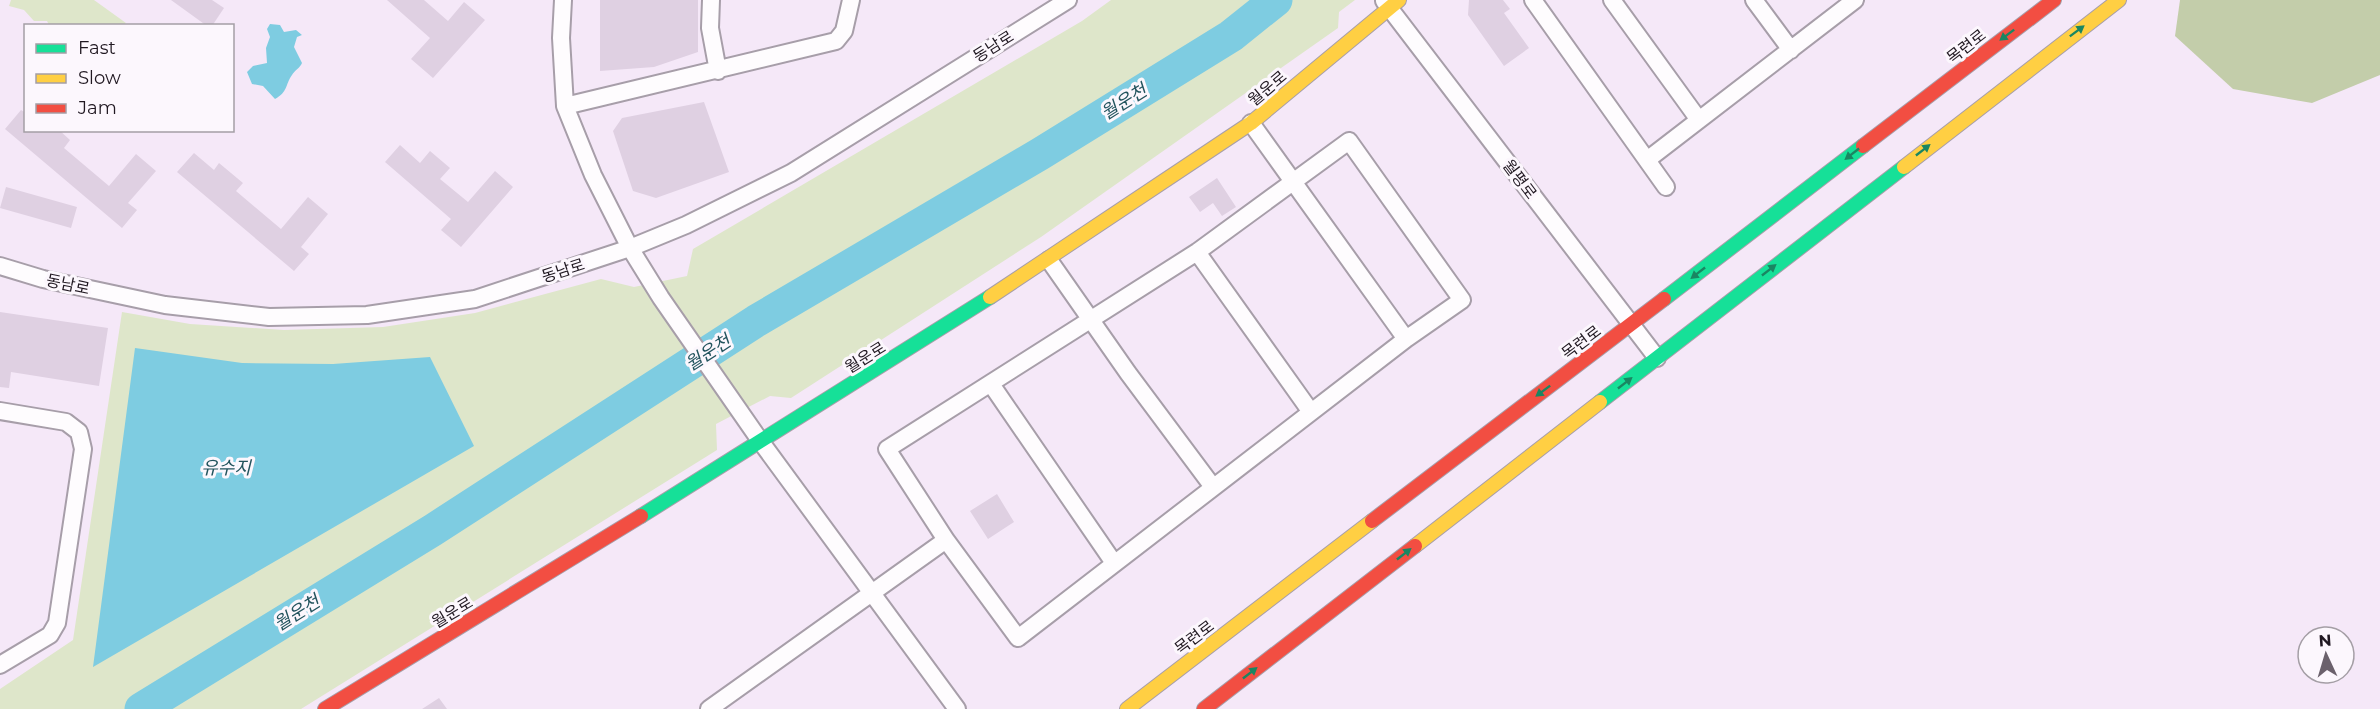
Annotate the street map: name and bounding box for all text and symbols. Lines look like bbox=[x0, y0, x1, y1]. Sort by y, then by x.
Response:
legend bbox=[24, 24, 234, 132]
street label: 목련로 bbox=[1943, 25, 1990, 67]
one-way arrow bbox=[2070, 26, 2085, 38]
street label: 동남로 bbox=[970, 27, 1017, 66]
one-way arrow bbox=[1999, 29, 2015, 41]
text: Fast bbox=[78, 37, 116, 59]
text: Slow bbox=[78, 67, 121, 89]
street label: 월운로 bbox=[1244, 67, 1291, 110]
water label: 월운천 bbox=[1097, 78, 1153, 124]
text: Jam bbox=[77, 97, 117, 119]
one-way arrow bbox=[1915, 144, 1931, 157]
one-way arrow bbox=[1845, 147, 1860, 159]
street label: 월평로 bbox=[1499, 156, 1541, 203]
street label: 동남로 bbox=[539, 255, 587, 286]
one-way arrow bbox=[1762, 265, 1777, 277]
one-way arrow bbox=[1690, 266, 1705, 278]
street label: 동남로 bbox=[44, 271, 92, 298]
street label: 목련로 bbox=[1558, 321, 1605, 363]
water label: 월운천 bbox=[681, 329, 737, 376]
street label: 월운로 bbox=[842, 338, 889, 377]
one-way arrow bbox=[1617, 376, 1633, 389]
one-way arrow bbox=[1535, 385, 1551, 398]
water label: 유수지 bbox=[201, 457, 252, 479]
one-way arrow bbox=[1397, 548, 1412, 560]
water label: 월운천 bbox=[270, 589, 326, 635]
street label: 월운로 bbox=[428, 593, 476, 632]
street label: 목련로 bbox=[1171, 616, 1218, 658]
north arrow bbox=[2296, 625, 2356, 685]
text: N bbox=[2318, 631, 2332, 650]
one-way arrow bbox=[1243, 668, 1258, 680]

